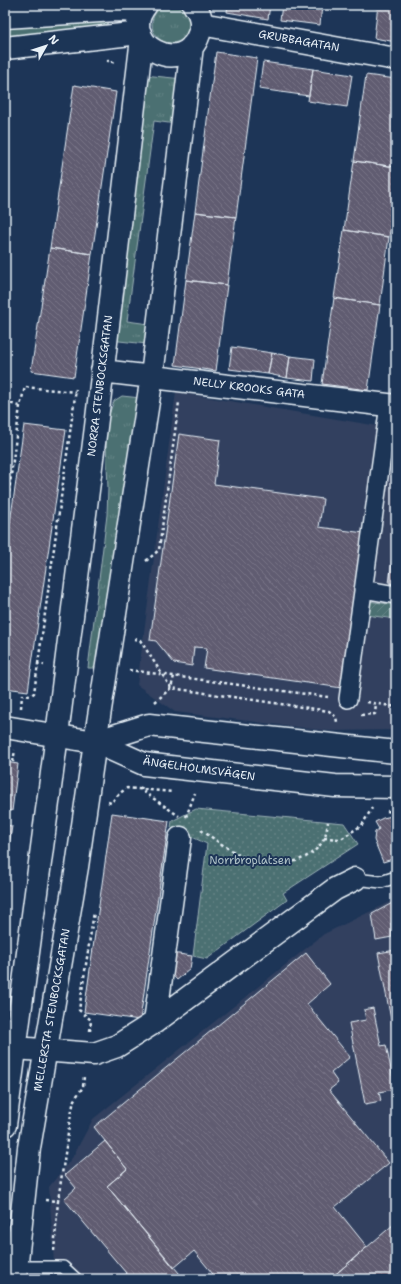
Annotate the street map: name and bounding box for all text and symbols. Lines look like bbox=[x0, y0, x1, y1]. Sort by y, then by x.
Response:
north arrow bbox=[26, 26, 66, 66]
street label: GRUBBAGATAN bbox=[257, 26, 341, 56]
text: N bbox=[45, 32, 62, 48]
street label: NORRA STENBOCKSGATAN bbox=[84, 314, 116, 458]
street label: NELLY KROOKS GATA bbox=[192, 374, 306, 402]
street label: ÄNGELHOLMSVÄGEN bbox=[142, 754, 256, 784]
park label: Norrbroplatsen bbox=[209, 853, 291, 868]
street label: MELLERSTA STENBOCKSGATAN bbox=[30, 927, 74, 1093]

